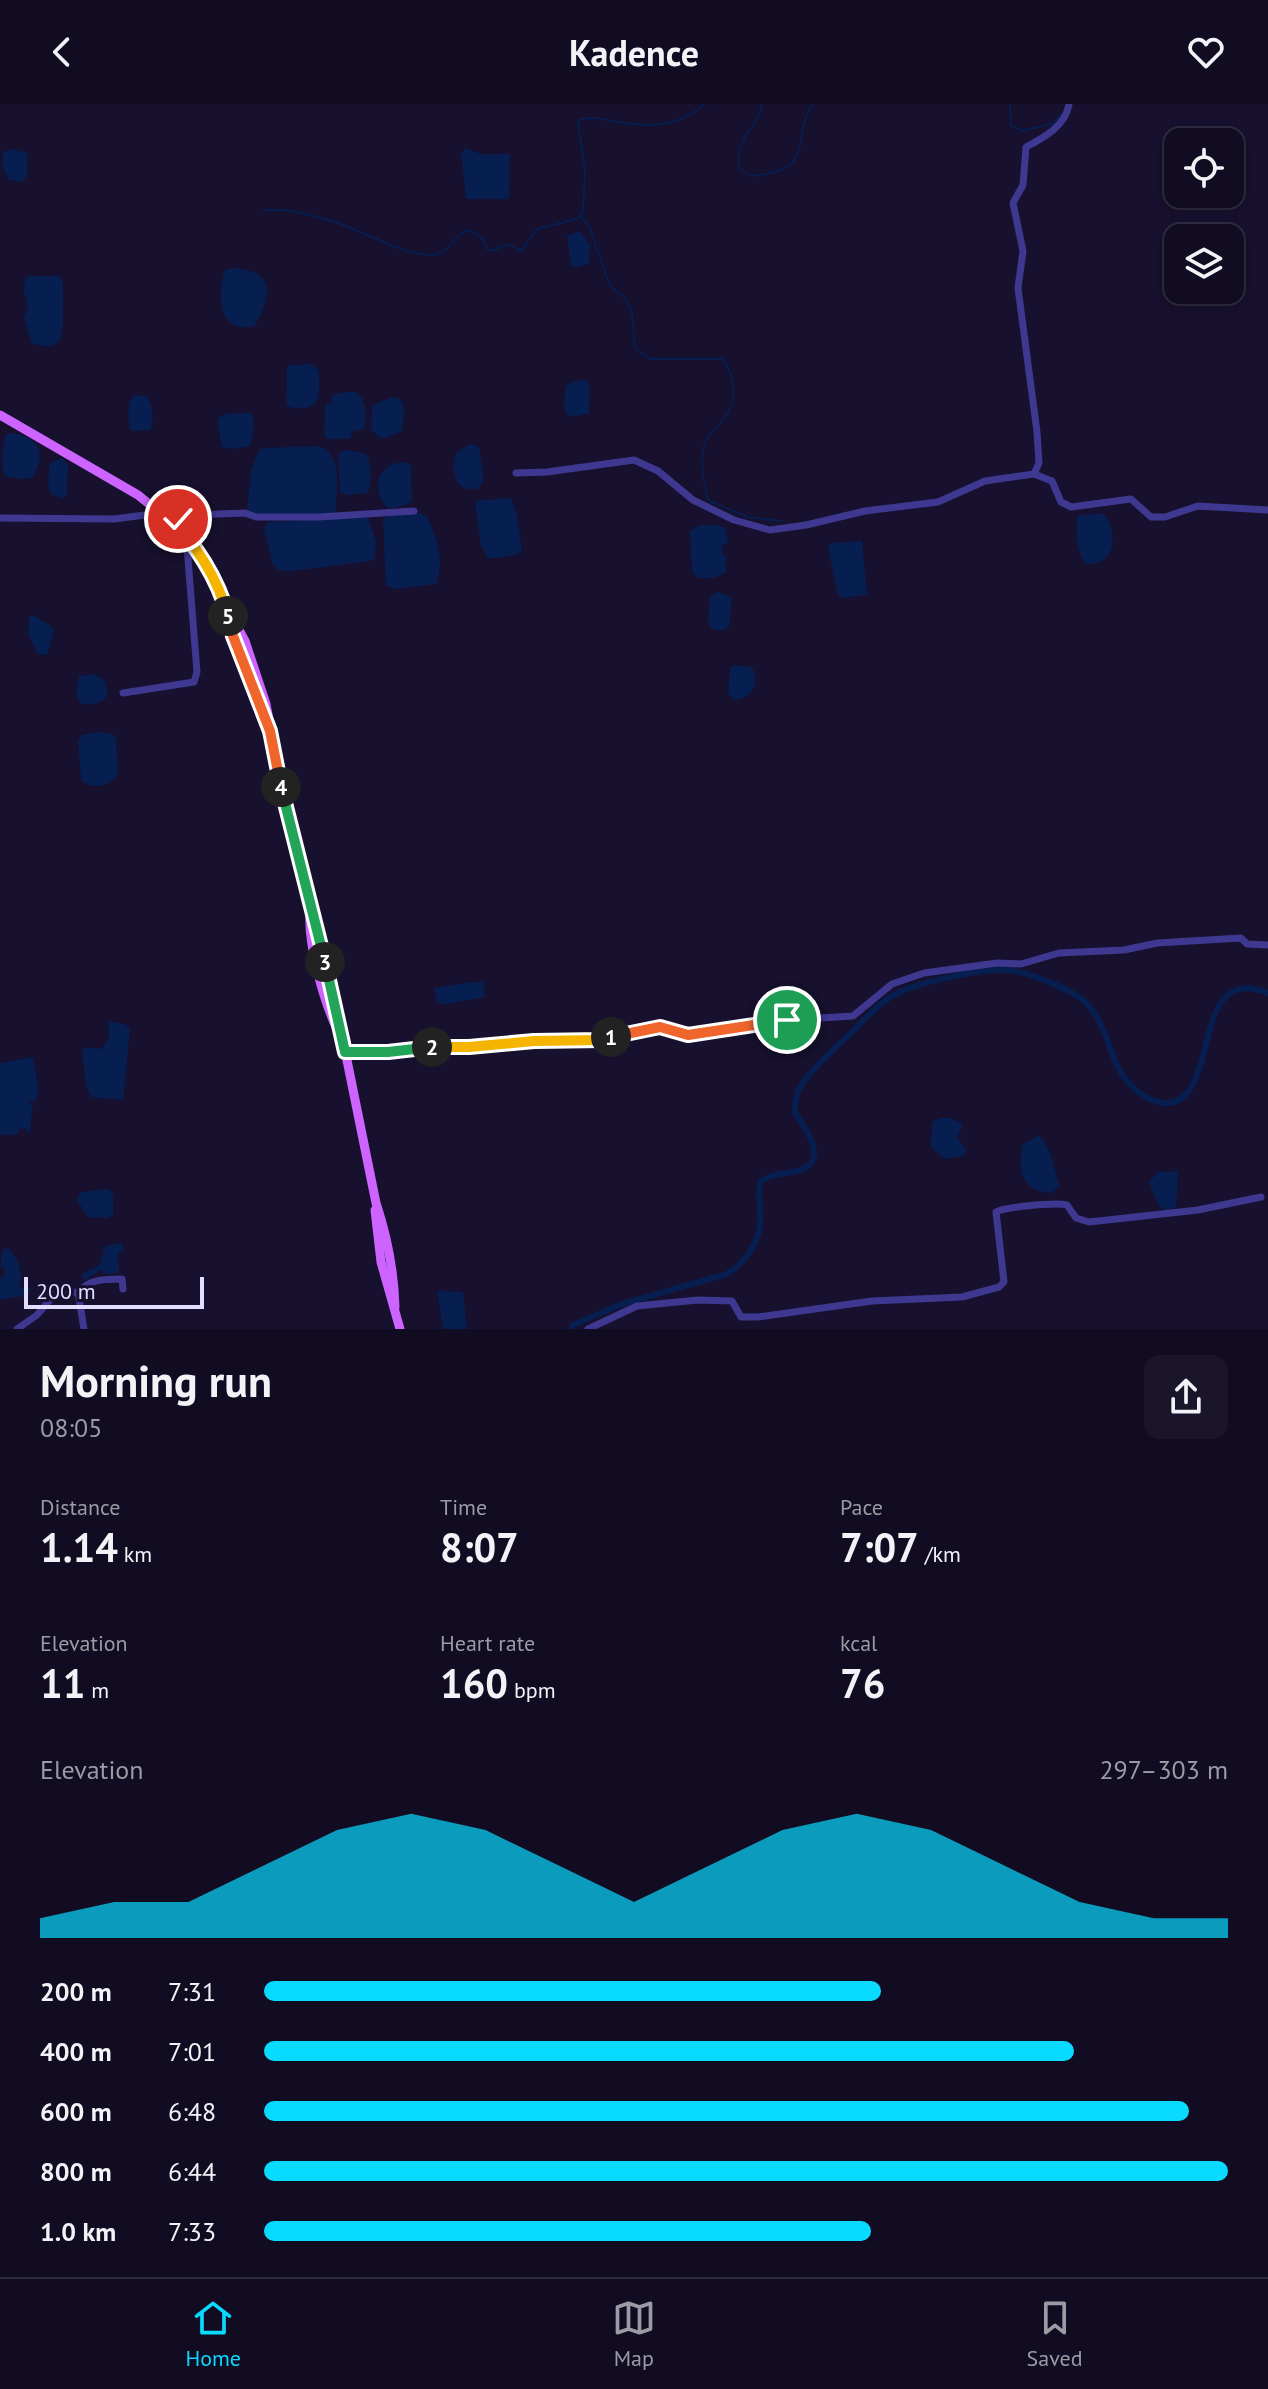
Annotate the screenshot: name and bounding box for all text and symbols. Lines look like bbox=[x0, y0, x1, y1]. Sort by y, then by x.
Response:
text: Kadence bbox=[569, 29, 699, 76]
icon: back bbox=[40, 30, 84, 74]
icon: heart bbox=[1184, 30, 1228, 74]
map controls bbox=[1164, 128, 1244, 304]
button: locate bbox=[1164, 128, 1244, 208]
button: layers bbox=[1164, 224, 1244, 304]
pin bbox=[144, 485, 212, 553]
icon: check bbox=[156, 497, 200, 541]
pin: 5 bbox=[208, 596, 248, 636]
text: 5 bbox=[222, 602, 234, 630]
pin: 4 bbox=[261, 767, 301, 807]
text: 4 bbox=[275, 773, 287, 801]
pin: 3 bbox=[305, 942, 345, 982]
text: 3 bbox=[319, 948, 331, 976]
pin bbox=[753, 986, 821, 1054]
icon: arrive bbox=[765, 998, 809, 1042]
pin: 1 bbox=[591, 1017, 631, 1057]
text: 1 bbox=[605, 1023, 617, 1051]
pin: 2 bbox=[412, 1027, 452, 1067]
text: 2 bbox=[426, 1033, 438, 1061]
scale bar bbox=[24, 1273, 204, 1309]
text: 200 m bbox=[36, 1277, 96, 1305]
text: Morning run bbox=[40, 1352, 272, 1409]
button: share bbox=[1144, 1355, 1228, 1439]
text: 08:05 bbox=[40, 1411, 102, 1444]
text: Distance bbox=[40, 1493, 121, 1521]
text: Time bbox=[440, 1493, 487, 1521]
text: Pace bbox=[840, 1493, 883, 1521]
text: 1.14 bbox=[40, 1521, 118, 1573]
text: 8:07 bbox=[440, 1521, 519, 1573]
text: 7:07 bbox=[840, 1521, 919, 1573]
text: km bbox=[118, 1540, 152, 1568]
text: /km bbox=[919, 1540, 961, 1568]
text: Elevation bbox=[40, 1629, 128, 1657]
text: Heart rate bbox=[440, 1629, 535, 1657]
text: kcal bbox=[840, 1629, 878, 1657]
text: 11 bbox=[40, 1657, 85, 1709]
text: 160 bbox=[440, 1657, 508, 1709]
text: 76 bbox=[840, 1657, 885, 1709]
text: m bbox=[85, 1676, 109, 1704]
text: bpm bbox=[508, 1676, 556, 1704]
text: Elevation bbox=[40, 1753, 144, 1786]
text: 297–303 m bbox=[1099, 1753, 1228, 1786]
text: 200 m bbox=[40, 1975, 112, 2008]
text: 7:31 bbox=[168, 1975, 216, 2008]
text: 400 m bbox=[40, 2035, 112, 2068]
text: 7:01 bbox=[168, 2035, 216, 2068]
text: 600 m bbox=[40, 2095, 112, 2128]
text: 6:48 bbox=[168, 2095, 216, 2128]
text: 800 m bbox=[40, 2155, 112, 2188]
text: 6:44 bbox=[168, 2155, 216, 2188]
text: 1.0 km bbox=[40, 2215, 116, 2248]
text: 7:33 bbox=[168, 2215, 216, 2248]
tab: Home bbox=[185, 2296, 241, 2372]
tab: Map bbox=[612, 2296, 656, 2372]
tab: Saved bbox=[1027, 2296, 1083, 2372]

